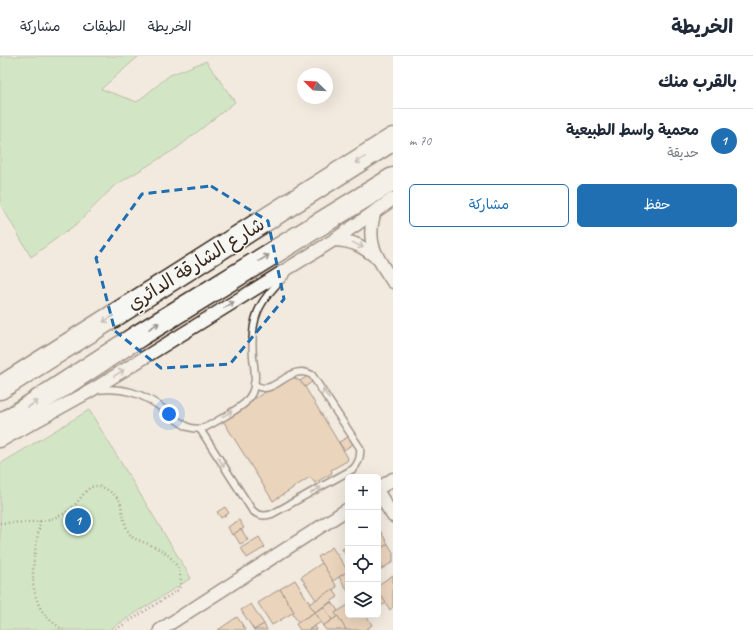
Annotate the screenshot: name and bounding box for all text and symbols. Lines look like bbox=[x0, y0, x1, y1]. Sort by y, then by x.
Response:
text: الخريطة bbox=[671, 15, 733, 39]
text: مشاركة bbox=[20, 18, 60, 35]
text: الطبقات bbox=[82, 18, 126, 35]
text: الخريطة bbox=[148, 18, 191, 35]
north arrow bbox=[297, 68, 333, 104]
text: بالقرب منك bbox=[658, 71, 737, 92]
text: محمية واسط الطبيعية bbox=[566, 121, 699, 140]
text: 70 m bbox=[409, 133, 431, 149]
text: 1 bbox=[721, 133, 727, 149]
text: حديقة bbox=[667, 145, 699, 161]
one-way arrow bbox=[355, 156, 366, 164]
button: مشاركة bbox=[409, 184, 569, 227]
button: حفظ bbox=[577, 184, 737, 227]
street label: شارع الشارقة الدائري bbox=[123, 212, 270, 318]
one-way arrow bbox=[351, 242, 363, 249]
one-way arrow bbox=[259, 254, 270, 262]
one-way arrow bbox=[223, 301, 234, 309]
one-way arrow bbox=[102, 316, 114, 324]
one-way arrow bbox=[148, 322, 160, 330]
one-way arrow bbox=[113, 369, 125, 377]
one-way arrow bbox=[322, 389, 330, 400]
one-way arrow bbox=[27, 400, 38, 408]
your location bbox=[159, 404, 179, 424]
one-way arrow bbox=[221, 409, 233, 417]
one-way arrow bbox=[217, 456, 225, 467]
map controls bbox=[345, 474, 381, 618]
button: + bbox=[345, 474, 381, 510]
one-way arrow bbox=[309, 485, 321, 493]
pin: 1 bbox=[65, 506, 91, 536]
button: − bbox=[345, 510, 381, 546]
button: locate bbox=[345, 546, 381, 582]
button: layers bbox=[345, 582, 381, 618]

